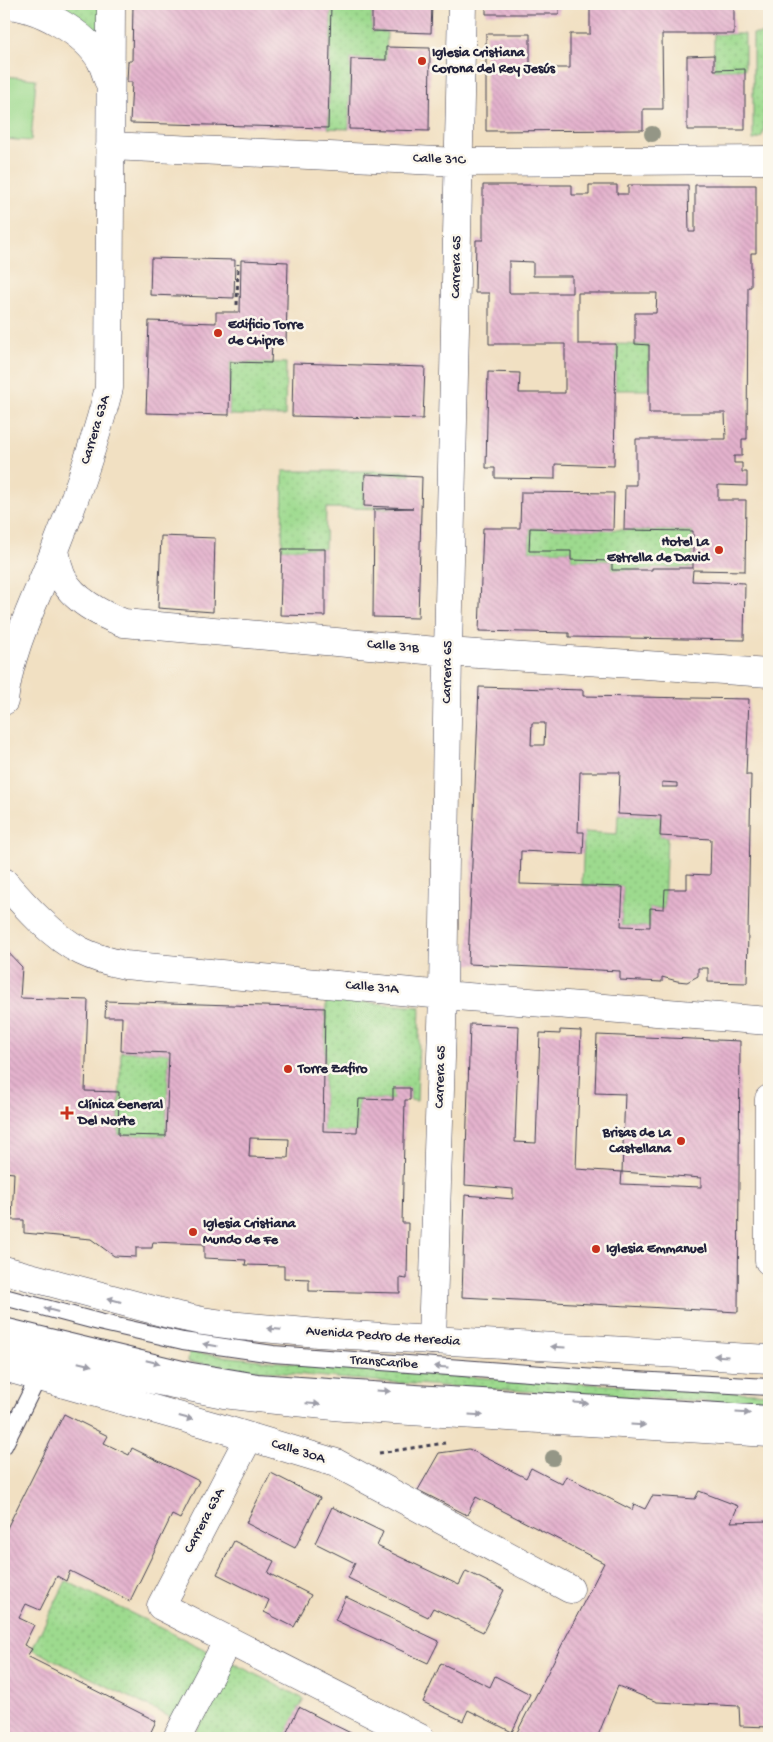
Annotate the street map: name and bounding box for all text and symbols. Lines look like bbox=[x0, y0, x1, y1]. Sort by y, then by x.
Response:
place label: Iglesia Cristiana Corona del Rey Jesús bbox=[431, 45, 556, 78]
marker: Iglesia Cristiana Corona del Rey Jesús bbox=[416, 55, 428, 67]
street label: Calle 31C bbox=[412, 151, 467, 169]
street label: Carrera 65 bbox=[448, 235, 466, 299]
place label: Edificio Torre de Chipre bbox=[228, 317, 304, 350]
marker: Edificio Torre de Chipre bbox=[212, 327, 224, 339]
street label: Carrera 63A bbox=[77, 393, 115, 467]
place label: Hotel La Estrella de David bbox=[607, 534, 711, 567]
marker: Hotel La Estrella de David bbox=[713, 544, 725, 556]
street label: Calle 31B bbox=[366, 636, 421, 658]
street label: Carrera 65 bbox=[439, 640, 457, 704]
street label: Calle 31A bbox=[345, 977, 400, 999]
street label: Carrera 65 bbox=[431, 1045, 451, 1109]
place label: Torre Zafiro bbox=[297, 1061, 368, 1078]
marker: Torre Zafiro bbox=[282, 1063, 294, 1075]
place label: Clínica General Del Norte bbox=[76, 1097, 163, 1130]
marker: Clínica General Del Norte bbox=[60, 1106, 74, 1120]
place label: Brisas de La Castellana bbox=[602, 1125, 672, 1158]
marker: Brisas de La Castellana bbox=[675, 1135, 687, 1147]
place label: Iglesia Cristiana Mundo de Fe bbox=[203, 1216, 297, 1249]
marker: Iglesia Cristiana Mundo de Fe bbox=[187, 1226, 199, 1238]
place label: Iglesia Emmanuel bbox=[606, 1241, 707, 1258]
marker: Iglesia Emmanuel bbox=[590, 1243, 602, 1255]
one-way arrow bbox=[107, 1296, 122, 1304]
one-way arrow bbox=[44, 1306, 59, 1314]
street label: Avenida Pedro de Heredia bbox=[305, 1323, 462, 1351]
one-way arrow bbox=[266, 1325, 282, 1333]
one-way arrow bbox=[201, 1341, 217, 1349]
one-way arrow bbox=[550, 1343, 566, 1351]
street label: TransCaribe bbox=[349, 1352, 419, 1374]
one-way arrow bbox=[712, 1352, 728, 1360]
one-way arrow bbox=[146, 1358, 161, 1366]
one-way arrow bbox=[77, 1360, 92, 1368]
one-way arrow bbox=[433, 1362, 449, 1370]
one-way arrow bbox=[376, 1387, 392, 1395]
one-way arrow bbox=[573, 1399, 589, 1407]
one-way arrow bbox=[306, 1401, 322, 1409]
one-way arrow bbox=[735, 1409, 751, 1417]
one-way arrow bbox=[468, 1411, 484, 1419]
one-way arrow bbox=[178, 1415, 193, 1423]
one-way arrow bbox=[630, 1421, 646, 1429]
street label: Calle 30A bbox=[269, 1436, 328, 1468]
street label: Carrera 63A bbox=[181, 1485, 230, 1556]

